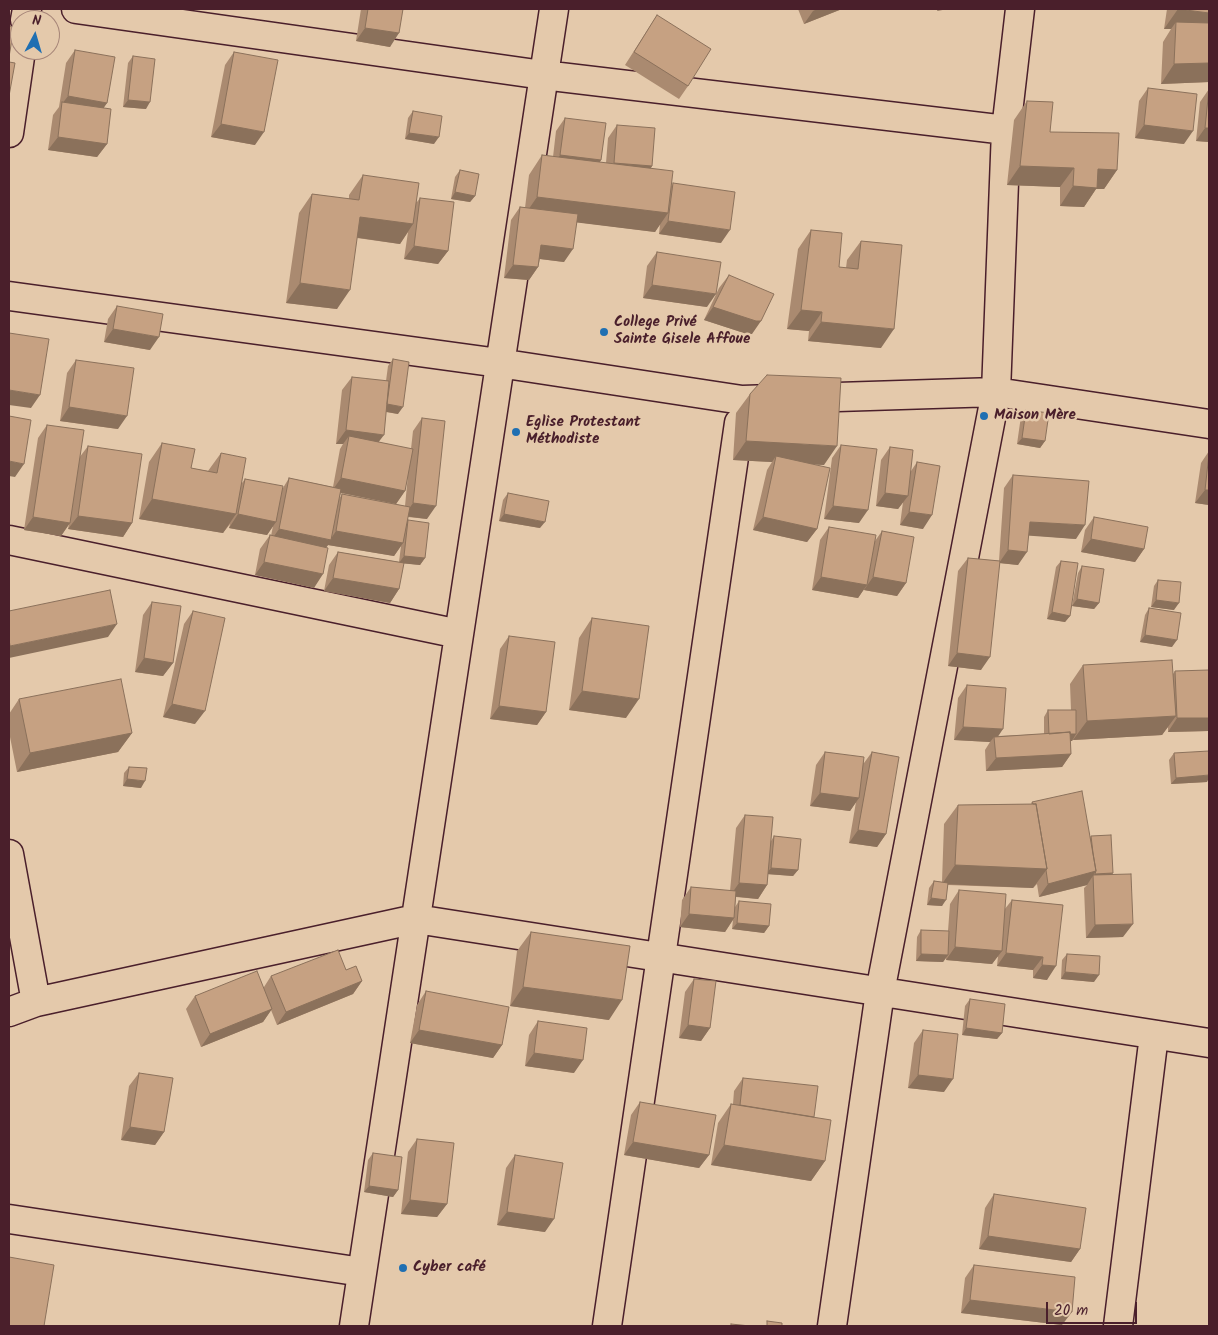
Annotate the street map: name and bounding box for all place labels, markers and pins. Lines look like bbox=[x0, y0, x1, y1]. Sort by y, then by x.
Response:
place label: College Privé Sainte Gisele Affoue bbox=[614, 314, 750, 349]
marker: College Privé Sainte Gisele Affoue bbox=[598, 326, 610, 338]
place label: Maison Mère bbox=[994, 407, 1076, 425]
marker: Maison Mère bbox=[978, 410, 990, 422]
place label: Eglise Protestant Méthodiste bbox=[526, 414, 641, 449]
marker: Eglise Protestant Méthodiste bbox=[510, 426, 522, 438]
place label: Cyber café bbox=[413, 1259, 485, 1277]
marker: Cyber café bbox=[397, 1262, 409, 1274]

